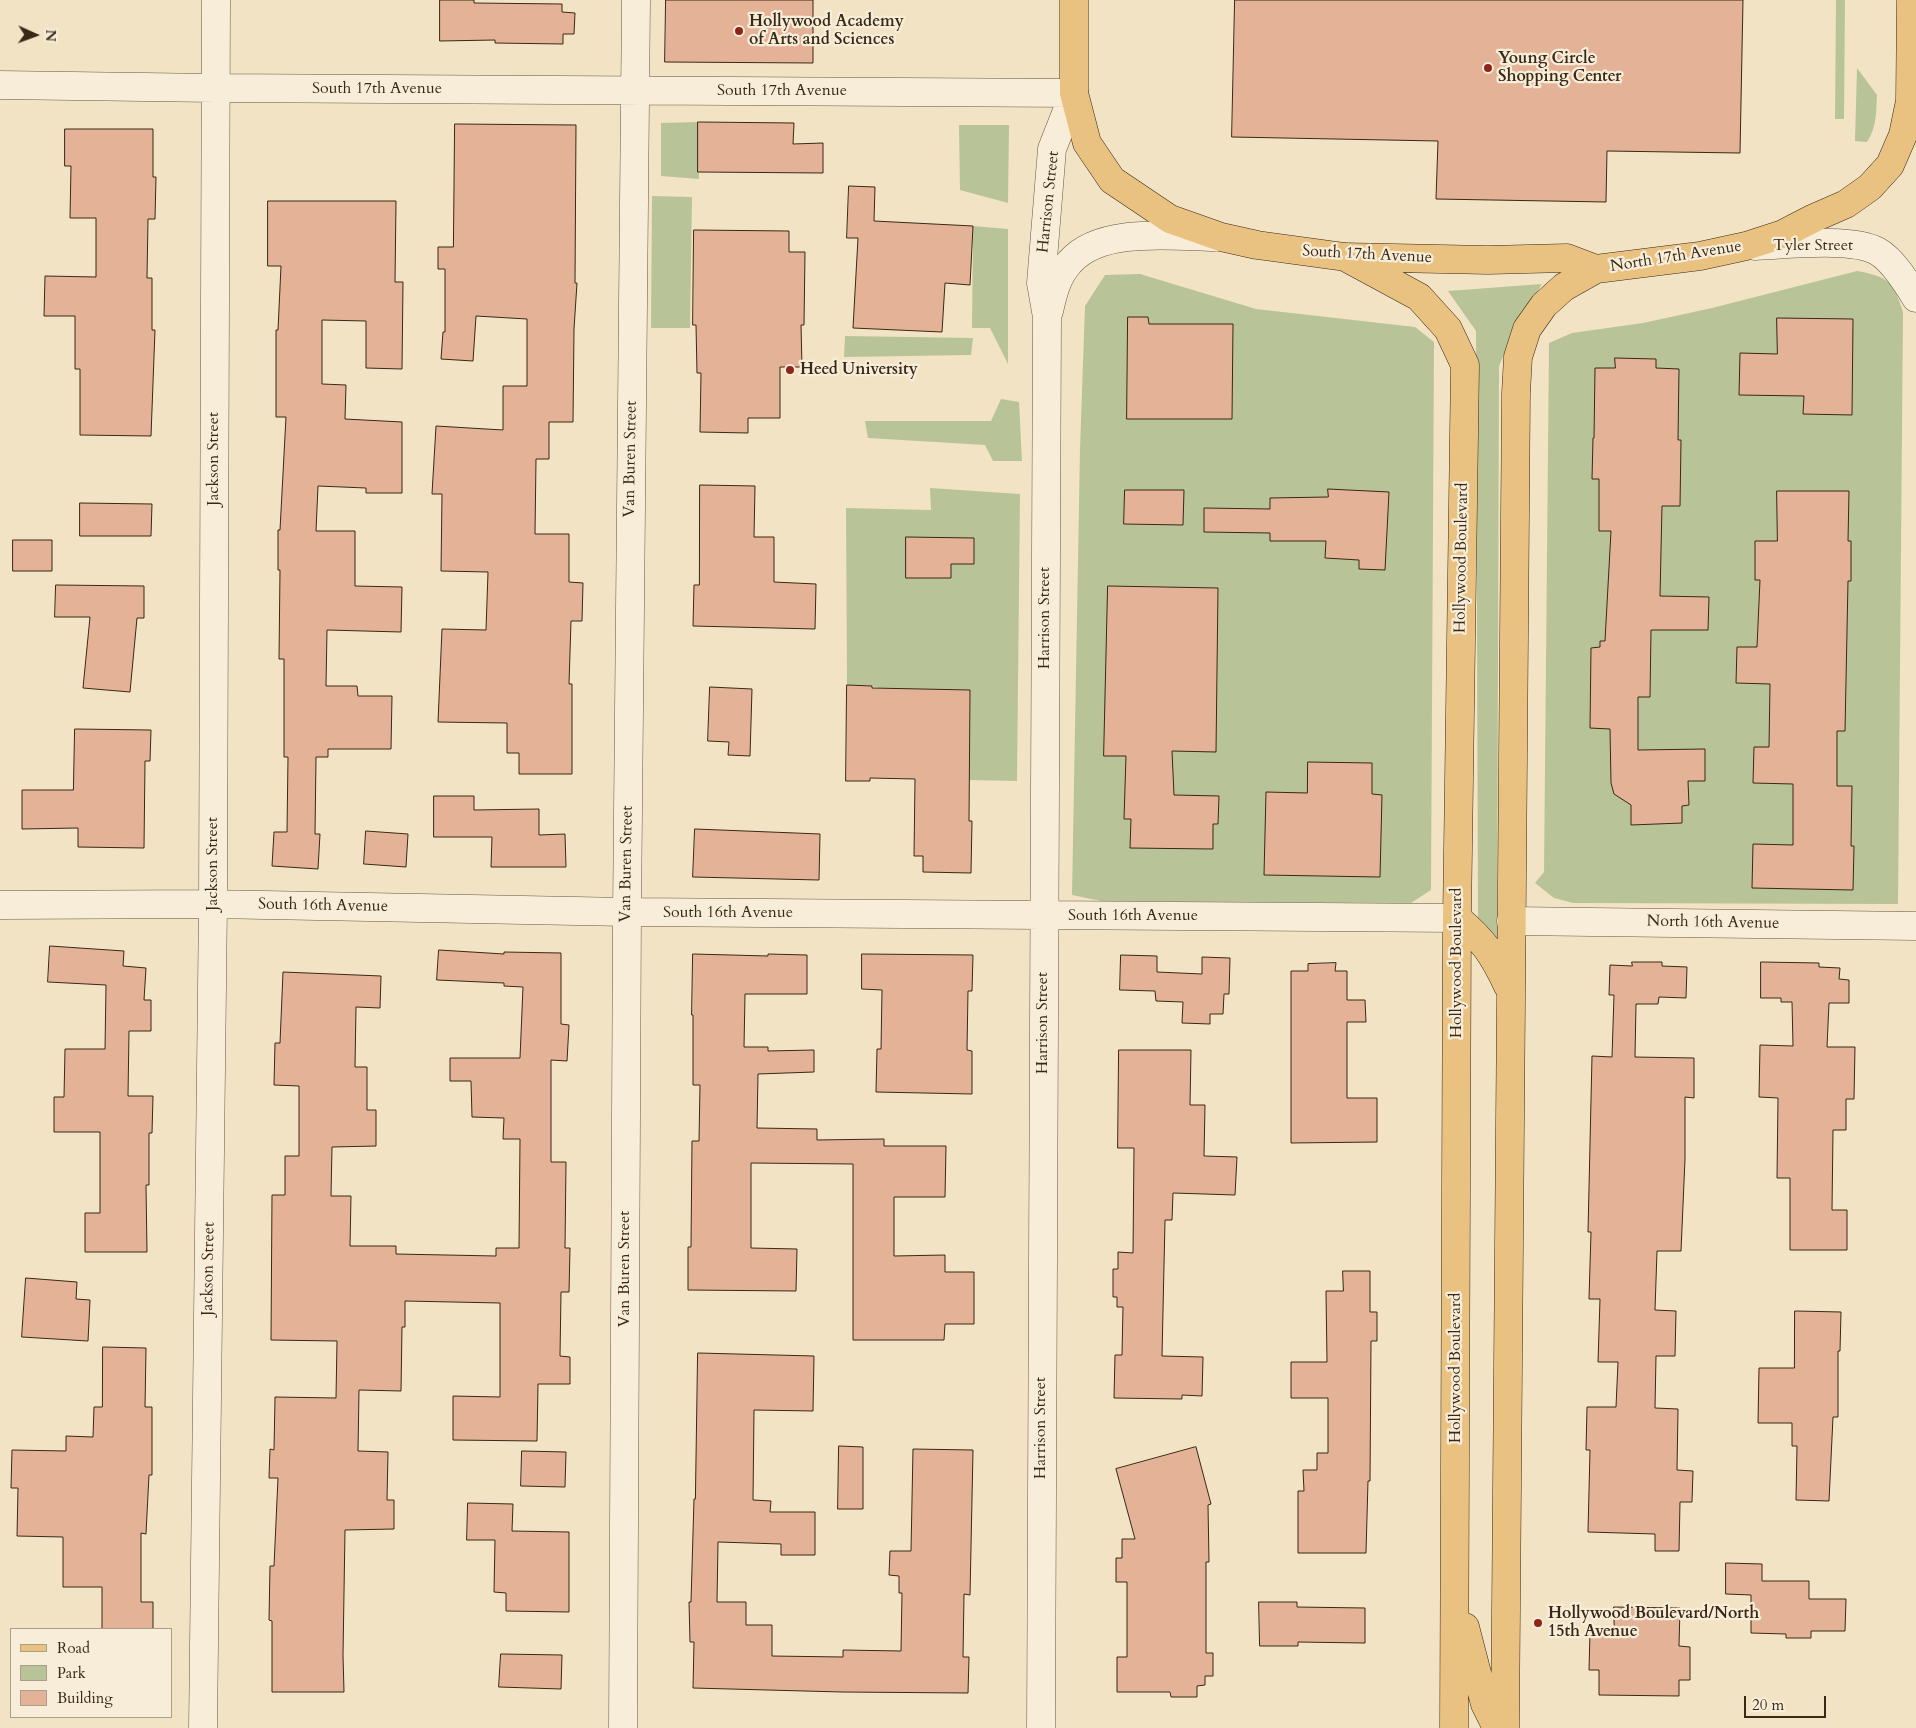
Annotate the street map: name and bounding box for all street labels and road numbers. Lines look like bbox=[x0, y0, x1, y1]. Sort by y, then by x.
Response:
street label: South 17th Avenue bbox=[312, 79, 442, 99]
street label: South 17th Avenue bbox=[717, 81, 847, 101]
street label: Harrison Street bbox=[1034, 150, 1064, 254]
street label: Tyler Street bbox=[1773, 236, 1853, 256]
street label: North 17th Avenue bbox=[1609, 237, 1743, 277]
street label: South 17th Avenue bbox=[1302, 242, 1432, 268]
street label: Van Buren Street bbox=[620, 400, 642, 518]
street label: Jackson Street bbox=[204, 412, 224, 506]
street label: Hollywood Boulevard bbox=[1451, 483, 1473, 633]
street label: Harrison Street bbox=[1035, 567, 1055, 669]
street label: Van Buren Street bbox=[616, 805, 638, 923]
street label: Jackson Street bbox=[203, 817, 223, 911]
street label: Hollywood Boulevard bbox=[1447, 888, 1467, 1038]
street label: South 16th Avenue bbox=[258, 895, 388, 917]
street label: South 16th Avenue bbox=[663, 903, 793, 923]
street label: South 16th Avenue bbox=[1068, 906, 1198, 926]
street label: North 16th Avenue bbox=[1647, 912, 1779, 934]
street label: Harrison Street bbox=[1033, 972, 1053, 1074]
street label: Van Buren Street bbox=[615, 1211, 635, 1327]
street label: Jackson Street bbox=[199, 1222, 219, 1316]
street label: Hollywood Boulevard bbox=[1446, 1293, 1466, 1443]
street label: Harrison Street bbox=[1031, 1377, 1051, 1479]

